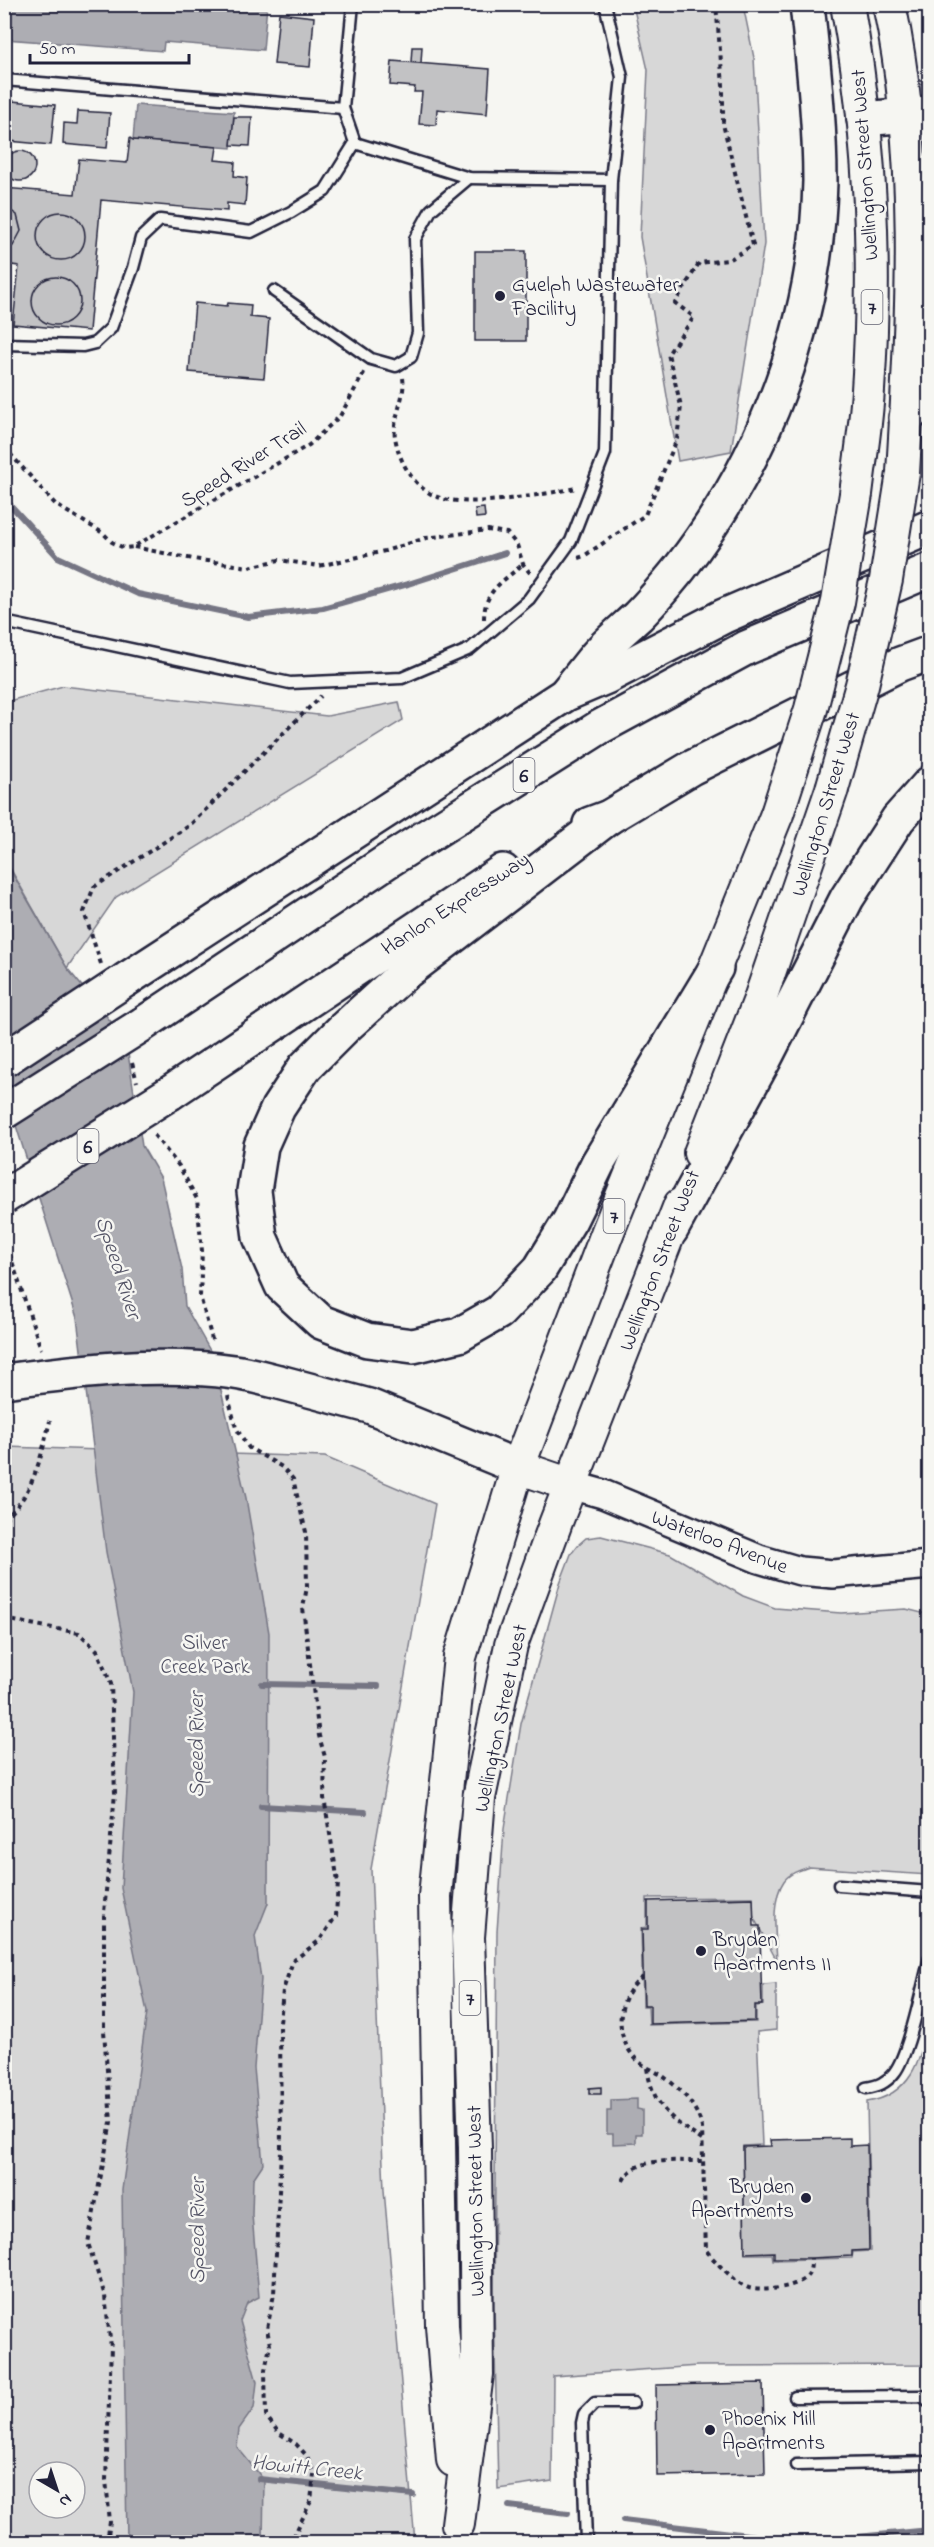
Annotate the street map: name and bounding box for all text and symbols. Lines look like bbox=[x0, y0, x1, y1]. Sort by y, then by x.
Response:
scale bar bbox=[30, 27, 189, 65]
text: 50 m bbox=[39, 37, 76, 63]
street label: Wellington Street West bbox=[844, 68, 890, 261]
place label: Guelph Wastewater Facility bbox=[511, 271, 679, 327]
marker: Guelph Wastewater Facility bbox=[493, 289, 507, 303]
road number: 7 bbox=[862, 290, 882, 324]
street label: Speed River Trail bbox=[175, 415, 313, 516]
street label: Wellington Street West bbox=[785, 709, 871, 901]
road number: 6 bbox=[514, 758, 534, 792]
street label: Hanlon Expressway bbox=[376, 845, 537, 966]
road number: 6 bbox=[78, 1129, 98, 1163]
street label: Wellington Street West bbox=[613, 1166, 711, 1356]
road number: 7 bbox=[604, 1199, 624, 1233]
water label: Speed River bbox=[86, 1213, 150, 1326]
street label: Waterloo Avenue bbox=[647, 1503, 792, 1583]
street label: Wellington Street West bbox=[467, 1622, 538, 1816]
park label: Silver Creek Park bbox=[160, 1629, 250, 1683]
water label: Speed River bbox=[182, 1689, 214, 1798]
place label: Bryden Apartments II bbox=[712, 1926, 831, 1980]
marker: Bryden Apartments II bbox=[694, 1944, 708, 1958]
road number: 7 bbox=[460, 1981, 480, 2015]
street label: Wellington Street West bbox=[460, 2105, 496, 2297]
place label: Bryden Apartments bbox=[691, 2173, 794, 2227]
water label: Speed River bbox=[183, 2175, 215, 2284]
marker: Bryden Apartments bbox=[799, 2191, 813, 2205]
place label: Phoenix Mill Apartments bbox=[722, 2405, 825, 2459]
marker: Phoenix Mill Apartments bbox=[703, 2423, 717, 2437]
water label: Howitt Creek bbox=[250, 2447, 365, 2491]
north arrow bbox=[27, 2460, 87, 2520]
text: N bbox=[53, 2487, 77, 2513]

